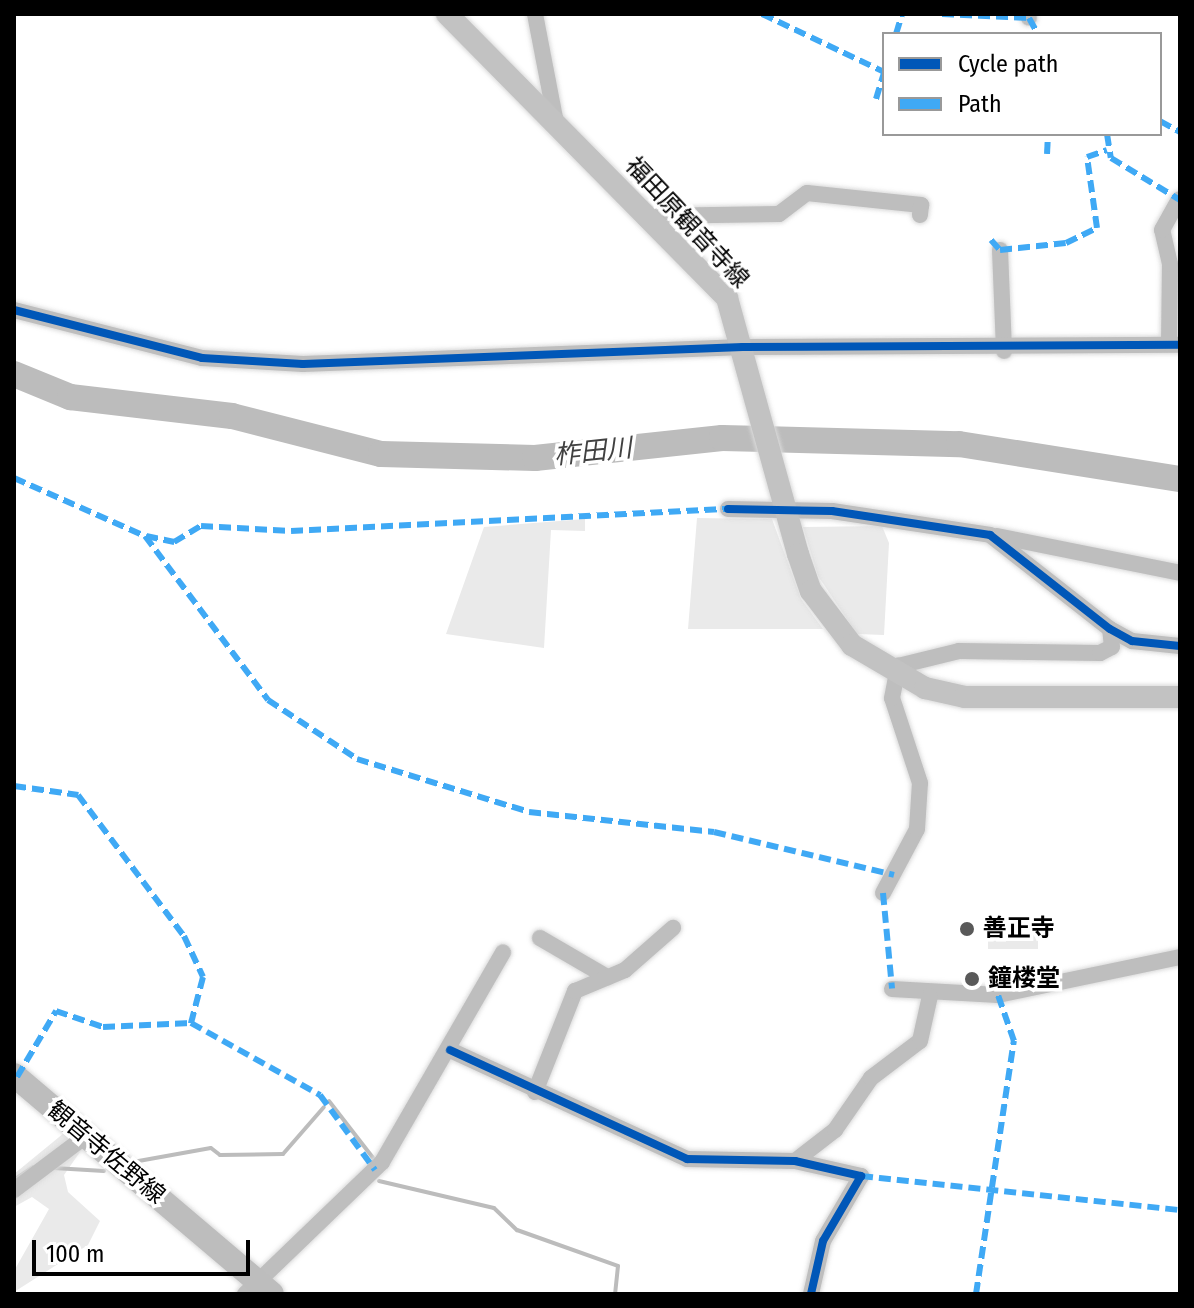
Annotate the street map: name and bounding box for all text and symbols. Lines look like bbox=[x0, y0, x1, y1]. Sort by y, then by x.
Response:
legend bbox=[882, 32, 1162, 136]
text: Cycle path bbox=[958, 50, 1058, 78]
text: Path bbox=[958, 90, 1002, 118]
street label: 福田原観音寺線 bbox=[619, 152, 755, 294]
water label: 柞田川 bbox=[553, 432, 633, 472]
place label: 善正寺 bbox=[983, 915, 1055, 943]
marker: 善正寺 bbox=[958, 920, 976, 938]
place label: 鐘楼堂 bbox=[988, 965, 1060, 993]
marker: 鐘楼堂 bbox=[963, 970, 981, 988]
street label: 観音寺佐野線 bbox=[42, 1096, 170, 1210]
scale bar bbox=[36, 1224, 254, 1274]
text: 100 m bbox=[46, 1240, 104, 1268]

